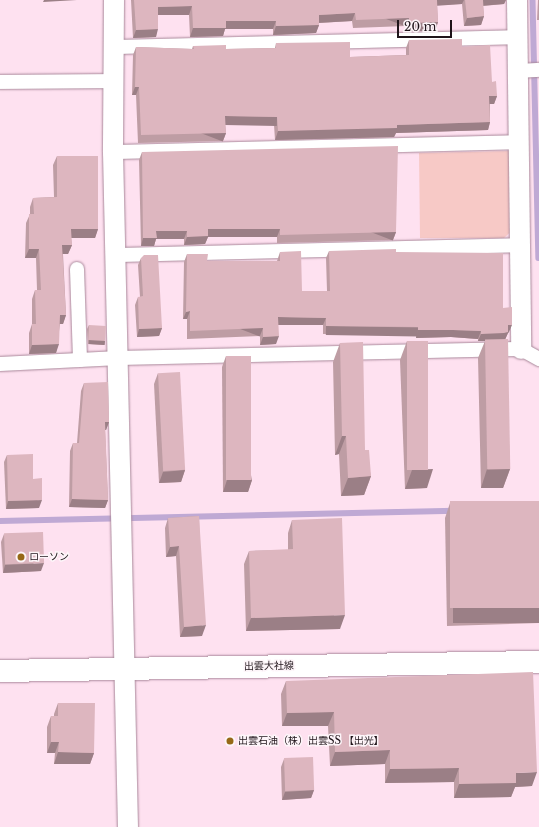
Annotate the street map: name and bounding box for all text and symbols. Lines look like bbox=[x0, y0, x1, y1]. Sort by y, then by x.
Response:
scale bar bbox=[399, 12, 454, 38]
text: 20 m bbox=[404, 19, 436, 34]
place label: ローソン bbox=[29, 551, 69, 563]
marker: ローソン bbox=[16, 552, 26, 562]
street label: 出雲大社線 bbox=[244, 660, 294, 672]
place label: 出雲石油（株）出雲SS 【出光】 bbox=[238, 735, 384, 747]
marker: 出雲石油（株）出雲SS 【出光】 bbox=[225, 736, 235, 746]

